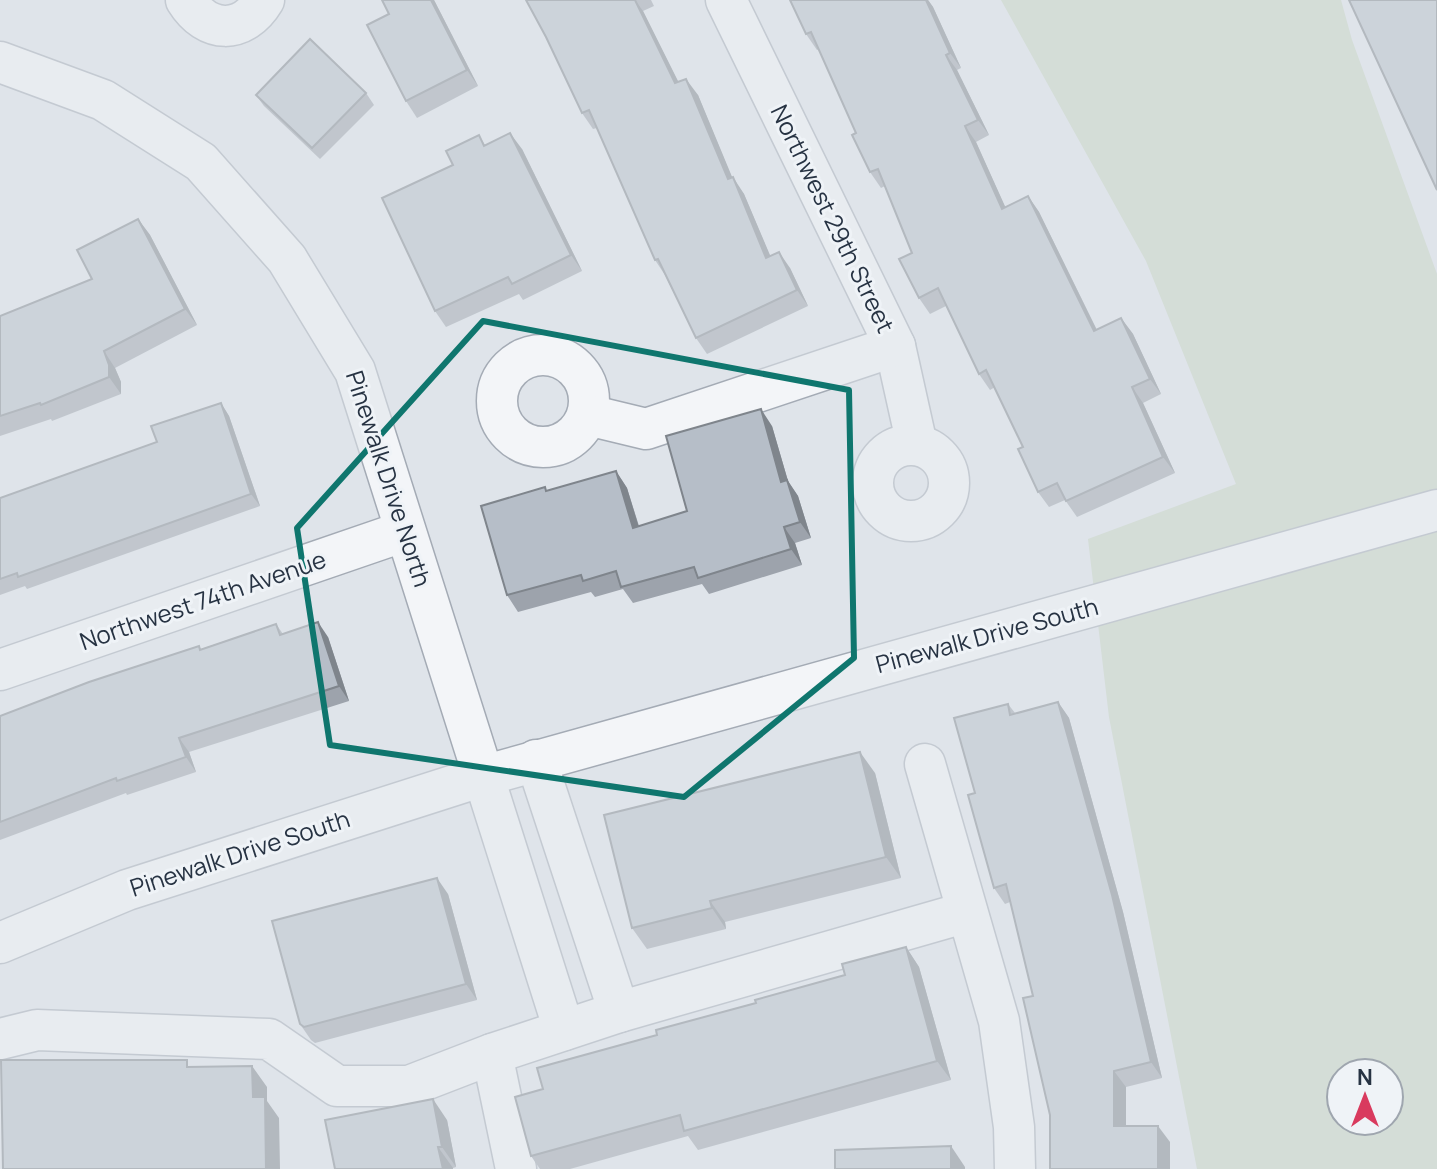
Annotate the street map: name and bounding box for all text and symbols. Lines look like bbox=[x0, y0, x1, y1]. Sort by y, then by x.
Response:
street label: Northwest 29th Street bbox=[764, 99, 903, 338]
street label: Pinewalk Drive North bbox=[339, 366, 440, 591]
street label: Northwest 74th Avenue bbox=[75, 542, 330, 657]
street label: Pinewalk Drive South bbox=[872, 589, 1102, 680]
street label: Pinewalk Drive South bbox=[125, 801, 354, 904]
north arrow bbox=[1325, 1057, 1405, 1137]
text: N bbox=[1357, 1062, 1373, 1092]

